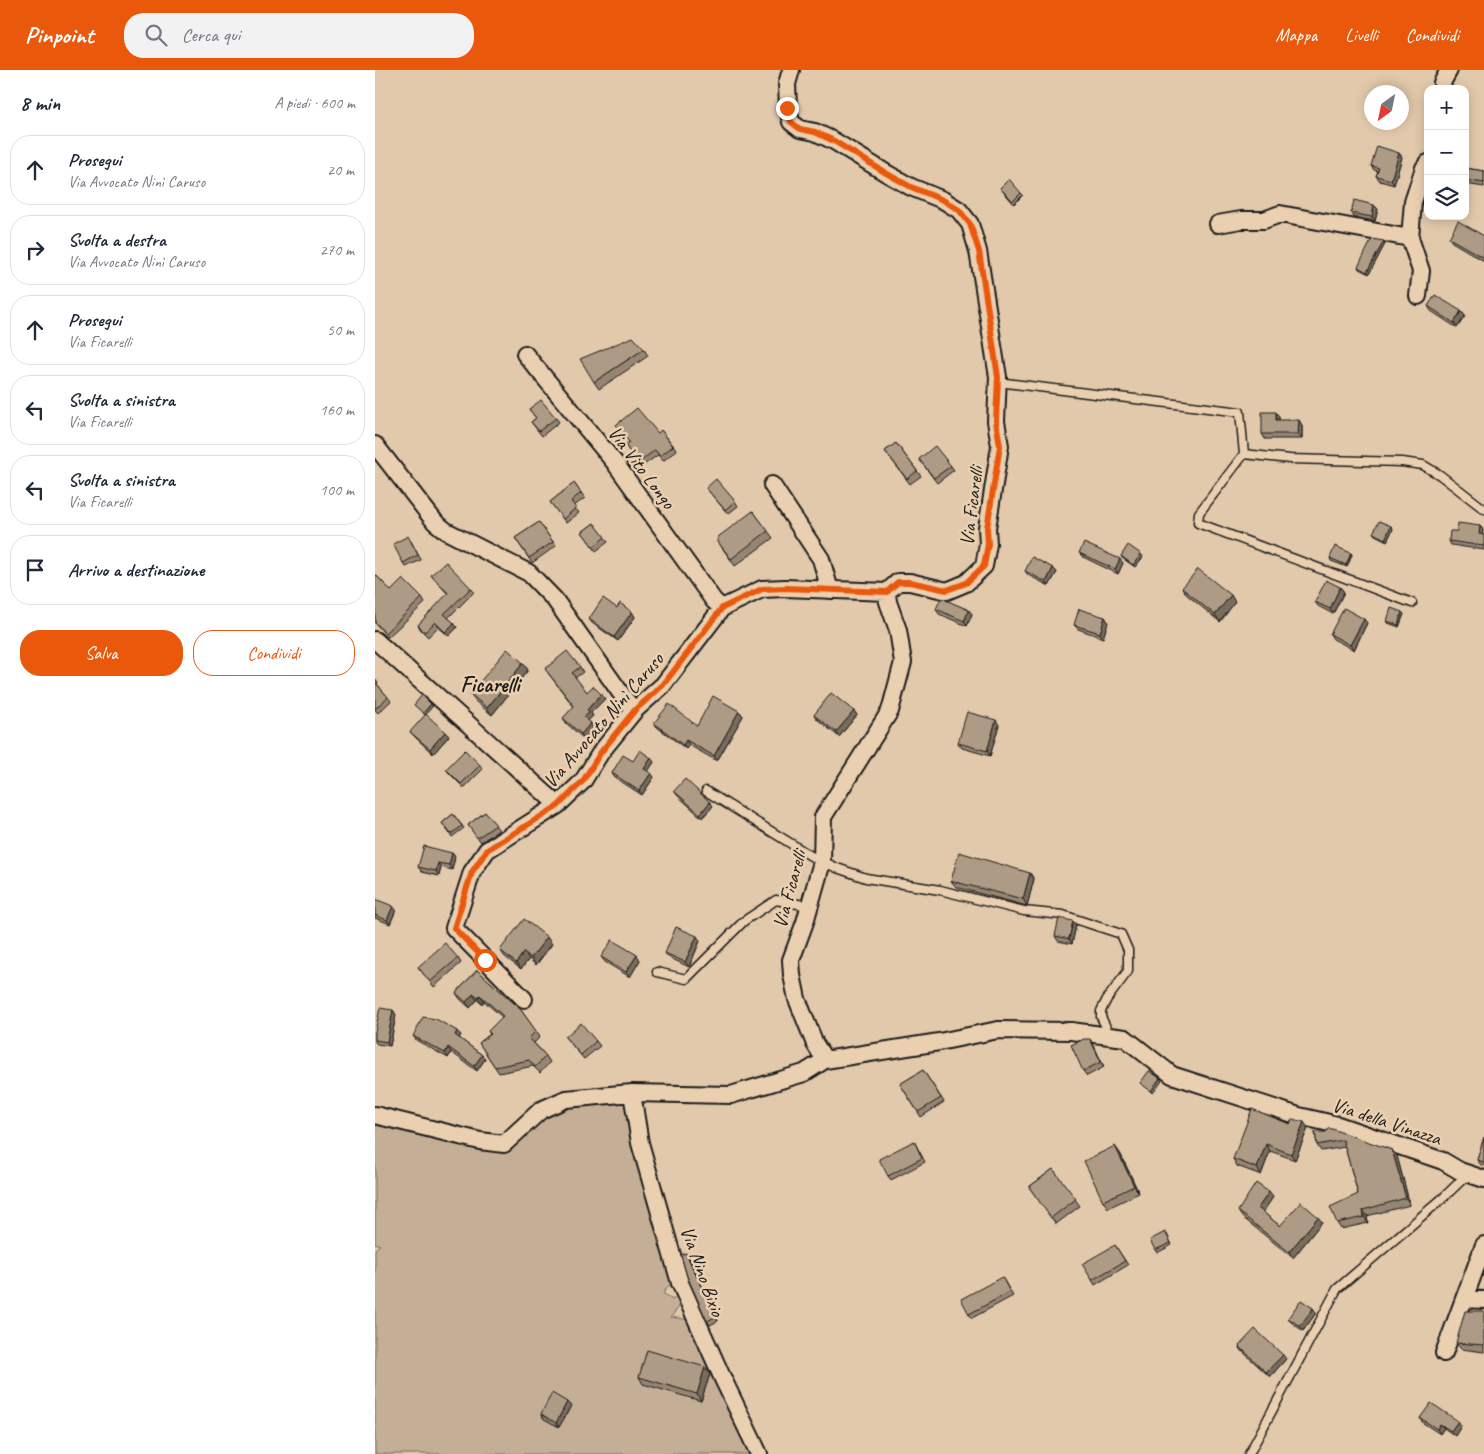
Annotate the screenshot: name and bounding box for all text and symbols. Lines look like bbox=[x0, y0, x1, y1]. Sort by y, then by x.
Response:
search box bbox=[124, 13, 474, 58]
text: Pinpoint bbox=[25, 20, 94, 50]
icon: search bbox=[142, 21, 170, 49]
text: Cerca qui bbox=[182, 23, 240, 47]
text: Mappa bbox=[1276, 24, 1317, 46]
text: Livelli bbox=[1345, 24, 1378, 46]
text: Condividi bbox=[1406, 24, 1459, 46]
north arrow bbox=[1364, 85, 1409, 130]
map controls bbox=[1424, 85, 1469, 220]
button: + bbox=[1424, 85, 1469, 130]
text: 8 min bbox=[20, 90, 60, 116]
text: A piedi · 600 m bbox=[274, 93, 355, 113]
route end bbox=[776, 97, 799, 120]
button: − bbox=[1424, 130, 1469, 175]
text: Prosegui bbox=[68, 148, 121, 172]
icon: ahead bbox=[21, 156, 49, 184]
text: 20 m bbox=[327, 160, 354, 180]
text: Via Avvocato Ninì Caruso bbox=[68, 172, 205, 192]
button: layers bbox=[1424, 175, 1469, 220]
text: Svolta a destra bbox=[68, 228, 166, 252]
icon: right bbox=[21, 236, 49, 264]
text: 270 m bbox=[320, 240, 354, 260]
text: Via Avvocato Ninì Caruso bbox=[68, 252, 205, 272]
text: Prosegui bbox=[68, 308, 121, 332]
icon: ahead bbox=[21, 316, 49, 344]
text: 50 m bbox=[327, 320, 354, 340]
text: Via Ficarelli bbox=[68, 332, 132, 352]
text: Svolta a sinistra bbox=[68, 388, 175, 412]
icon: left bbox=[21, 396, 49, 424]
text: 160 m bbox=[320, 400, 354, 420]
text: Via Ficarelli bbox=[68, 412, 132, 432]
street label: Via Vito Longo bbox=[602, 421, 681, 514]
street label: Via Ficarelli bbox=[954, 463, 989, 547]
text: Svolta a sinistra bbox=[68, 468, 175, 492]
icon: left bbox=[21, 476, 49, 504]
text: 100 m bbox=[320, 480, 354, 500]
text: Via Ficarelli bbox=[68, 492, 132, 512]
icon: arrive bbox=[21, 556, 49, 584]
text: Arrivo a destinazione bbox=[68, 558, 204, 582]
button: Salva bbox=[20, 630, 183, 676]
button: Condividi bbox=[193, 630, 355, 676]
street label: Via Avvocato Ninì Caruso bbox=[538, 647, 670, 793]
district label: Ficarelli bbox=[460, 671, 522, 699]
street label: Via Ficarelli bbox=[767, 845, 812, 931]
route start bbox=[474, 949, 497, 972]
street label: Via della Vinazza bbox=[1329, 1092, 1446, 1151]
street label: Via Nino Bixio bbox=[675, 1223, 731, 1320]

